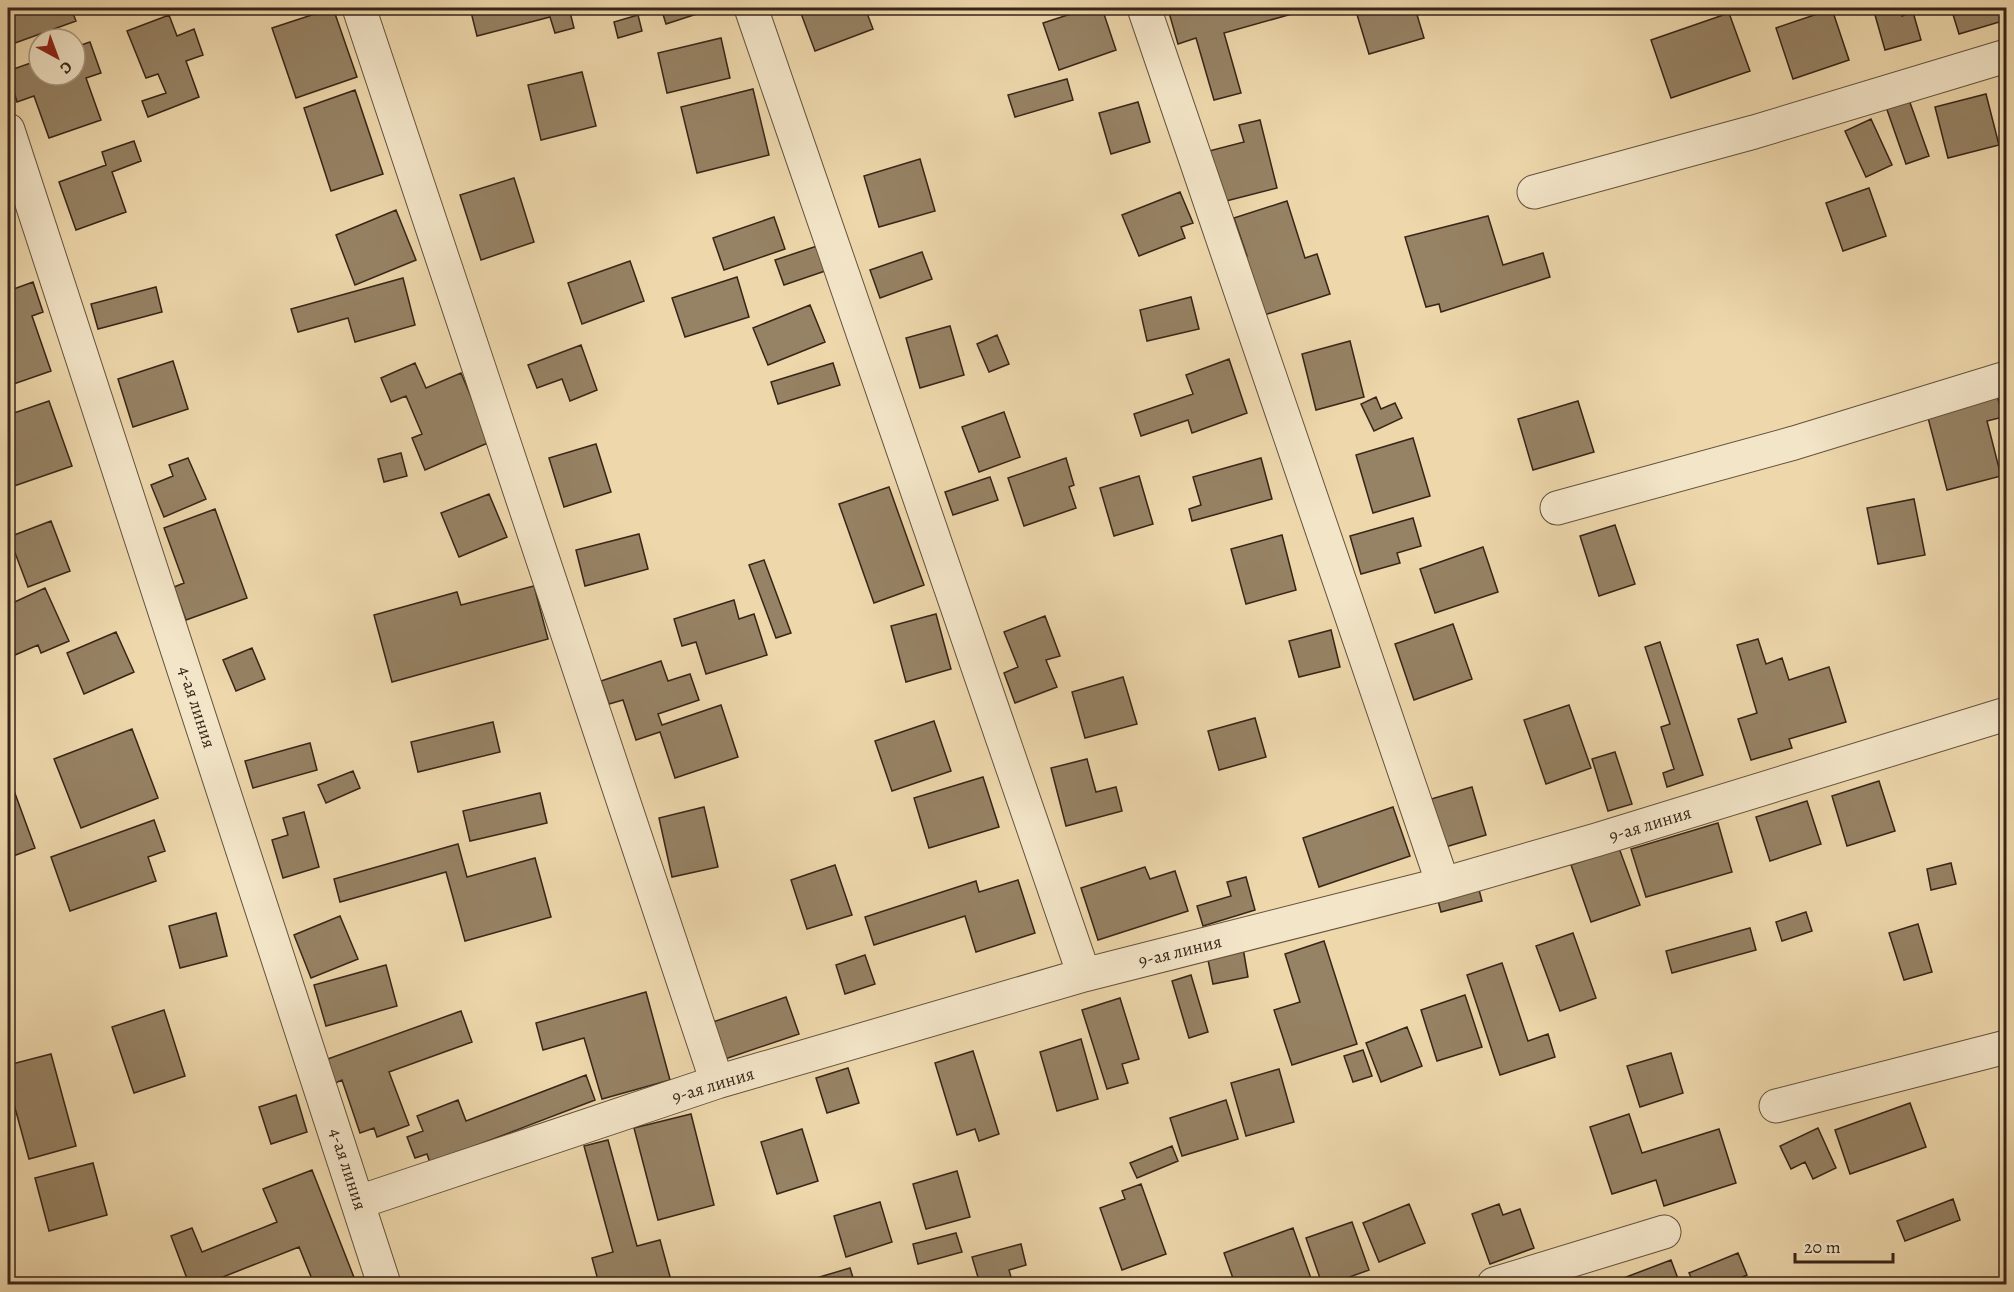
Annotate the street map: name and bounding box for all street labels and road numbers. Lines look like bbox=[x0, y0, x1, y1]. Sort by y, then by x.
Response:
street label: 4-ая линия bbox=[172, 663, 222, 751]
street label: 9-ая линия bbox=[1606, 800, 1694, 848]
street label: 9-ая линия bbox=[1136, 929, 1224, 973]
street label: 9-ая линия bbox=[669, 1061, 757, 1109]
street label: 4-ая линия bbox=[323, 1125, 373, 1213]

